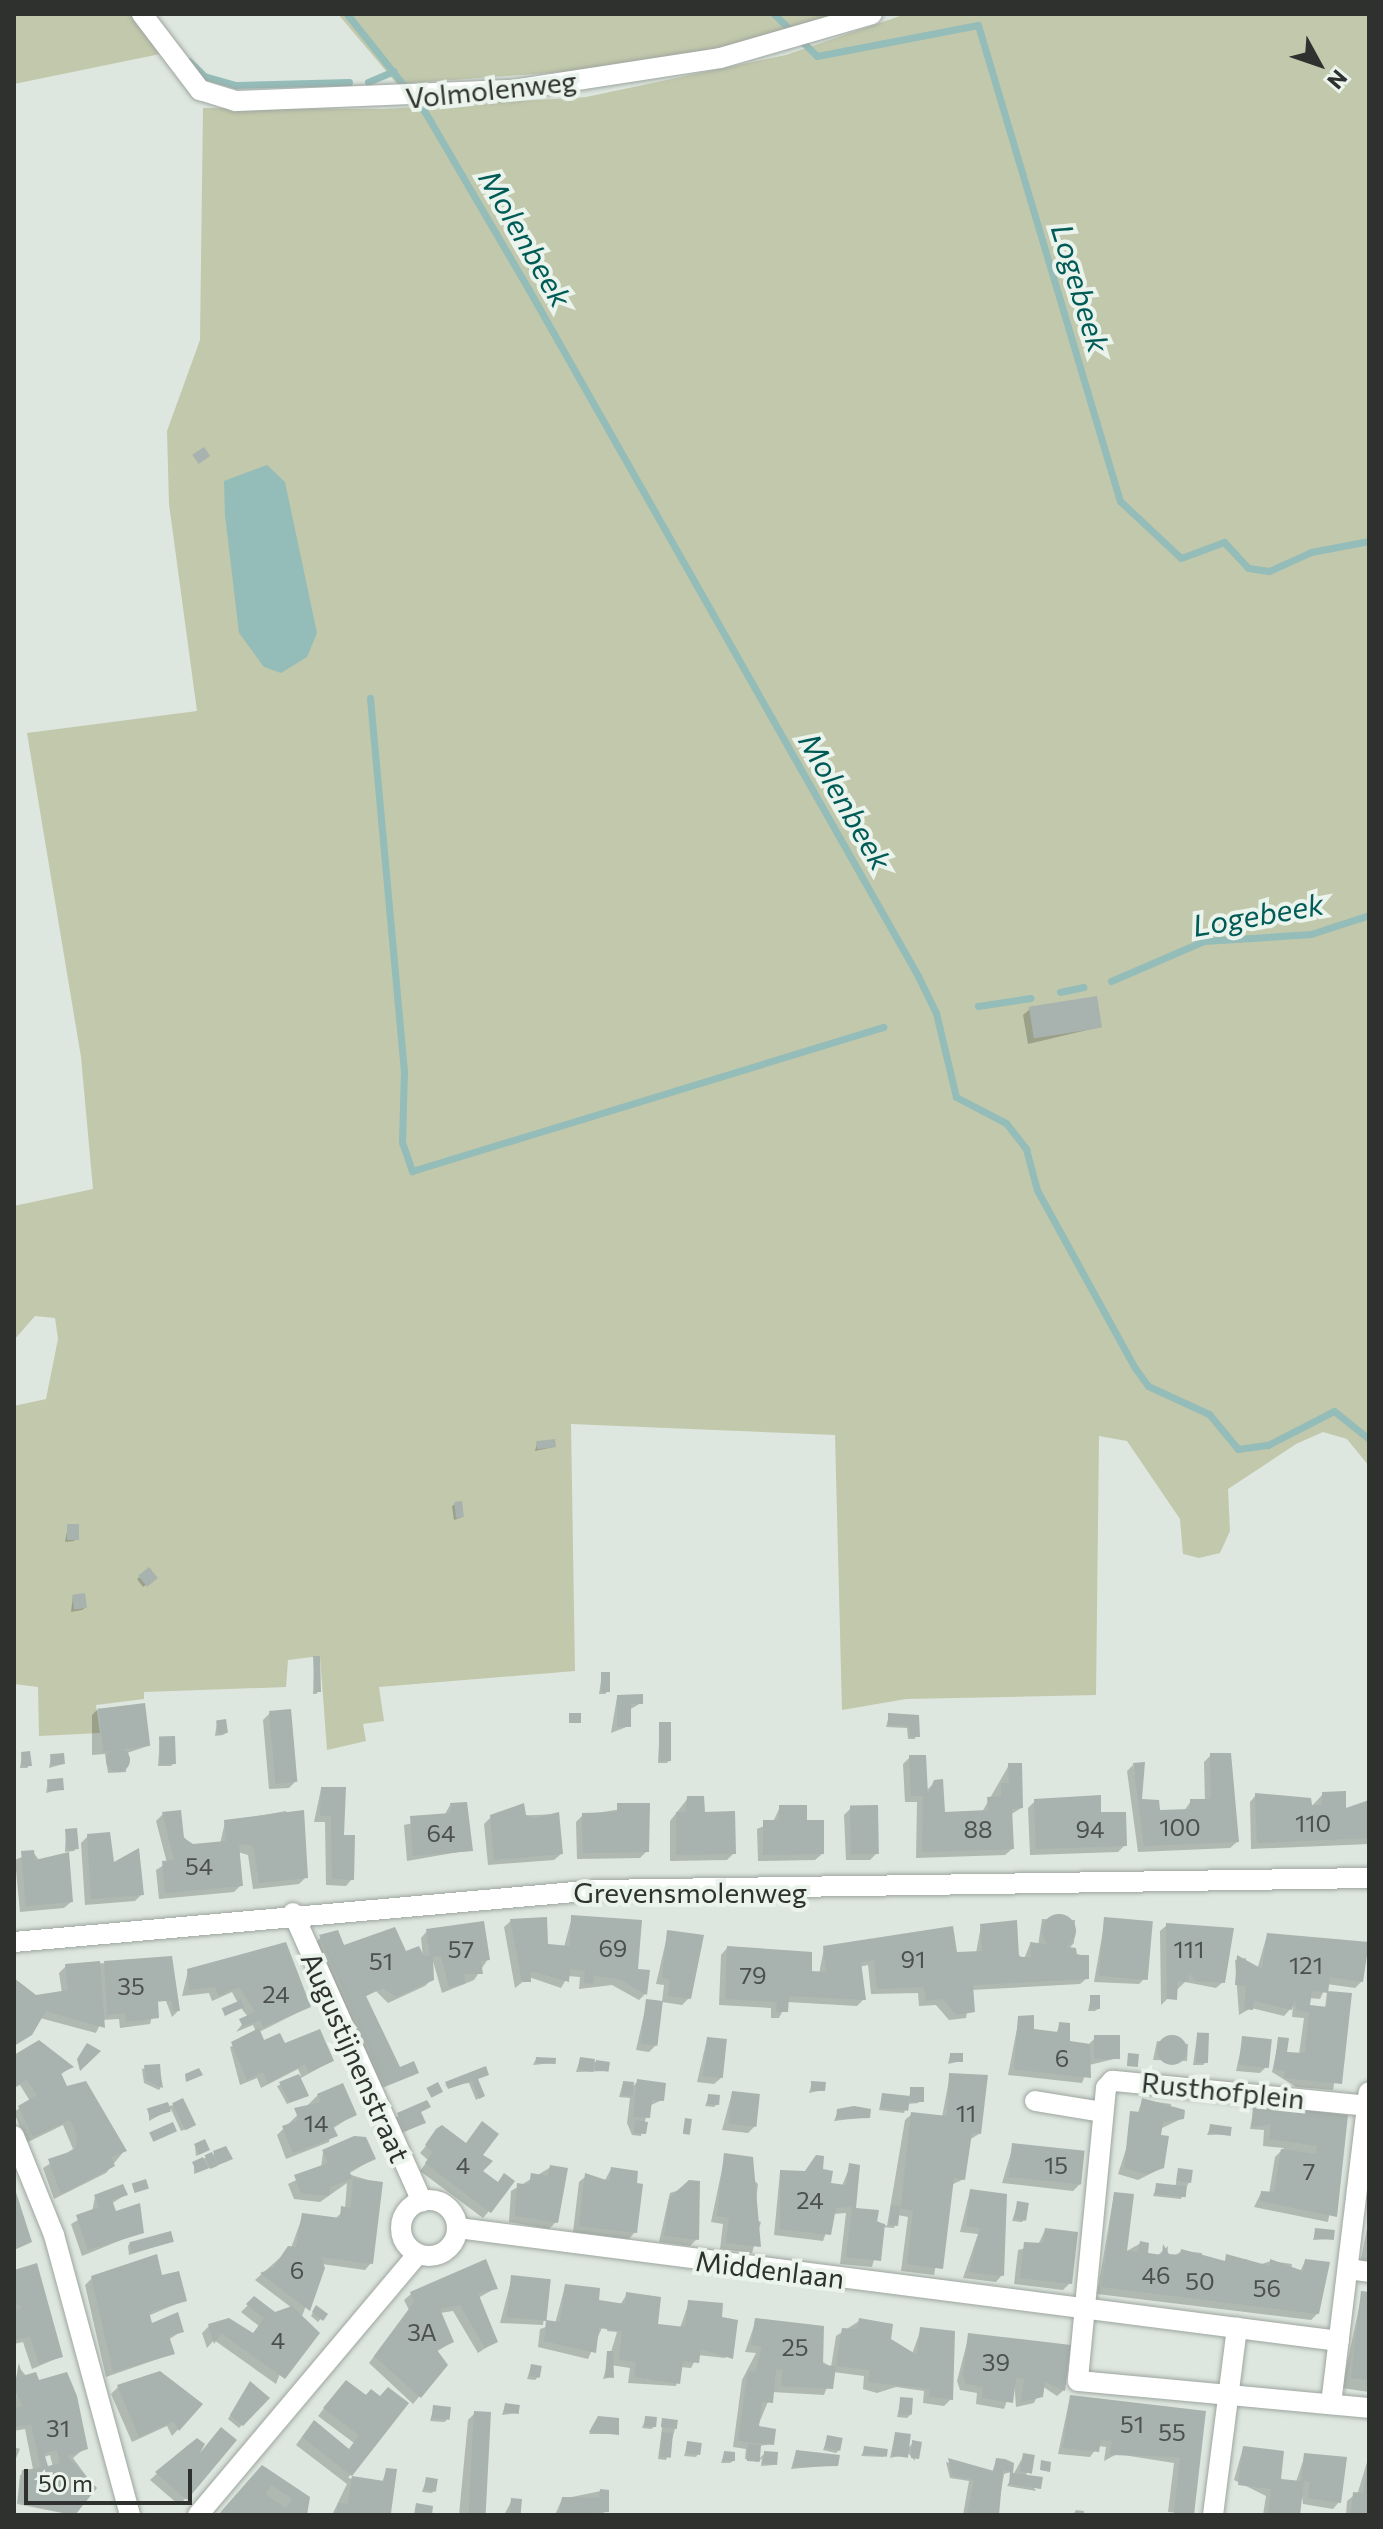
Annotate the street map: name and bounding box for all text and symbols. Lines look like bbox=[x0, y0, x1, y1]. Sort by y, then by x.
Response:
north arrow bbox=[1279, 24, 1359, 104]
street label: Volmolenweg bbox=[404, 63, 578, 115]
text: N bbox=[1322, 65, 1353, 95]
water label: Molenbeek bbox=[472, 163, 580, 313]
water label: Logebeek bbox=[1044, 219, 1118, 357]
water label: Molenbeek bbox=[792, 726, 900, 876]
water label: Logebeek bbox=[1190, 885, 1326, 943]
house number: 110 bbox=[1295, 1809, 1331, 1837]
house number: 100 bbox=[1159, 1813, 1201, 1841]
house number: 88 bbox=[963, 1815, 993, 1843]
house number: 94 bbox=[1076, 1815, 1104, 1843]
house number: 64 bbox=[427, 1819, 455, 1847]
house number: 54 bbox=[185, 1852, 213, 1880]
street label: Grevensmolenweg bbox=[573, 1875, 807, 1909]
house number: 69 bbox=[599, 1934, 627, 1962]
house number: 57 bbox=[448, 1935, 474, 1963]
house number: 111 bbox=[1174, 1935, 1204, 1963]
house number: 91 bbox=[901, 1945, 925, 1973]
street label: Augustijnenstraat bbox=[295, 1947, 417, 2167]
house number: 51 bbox=[369, 1947, 393, 1975]
house number: 121 bbox=[1289, 1951, 1323, 1979]
house number: 79 bbox=[739, 1961, 767, 1989]
house number: 35 bbox=[117, 1972, 145, 2000]
house number: 24 bbox=[262, 1980, 290, 2008]
house number: 6 bbox=[1055, 2044, 1069, 2072]
street label: Rusthofplein bbox=[1140, 2065, 1306, 2115]
house number: 11 bbox=[956, 2099, 976, 2127]
house number: 14 bbox=[304, 2109, 328, 2137]
house number: 4 bbox=[456, 2151, 470, 2179]
house number: 15 bbox=[1044, 2151, 1068, 2179]
house number: 7 bbox=[1303, 2157, 1315, 2185]
house number: 24 bbox=[796, 2186, 824, 2214]
street label: Middenlaan bbox=[694, 2243, 846, 2295]
house number: 6 bbox=[290, 2256, 304, 2284]
house number: 46 bbox=[1142, 2261, 1170, 2289]
house number: 50 bbox=[1185, 2267, 1215, 2295]
house number: 56 bbox=[1253, 2274, 1281, 2302]
house number: 3A bbox=[407, 2318, 437, 2346]
house number: 4 bbox=[271, 2326, 285, 2354]
house number: 25 bbox=[781, 2333, 809, 2361]
house number: 39 bbox=[982, 2348, 1010, 2376]
house number: 51 bbox=[1120, 2410, 1144, 2438]
house number: 31 bbox=[46, 2414, 70, 2442]
house number: 55 bbox=[1158, 2418, 1186, 2446]
scale bar bbox=[28, 2453, 196, 2503]
text: 50 m bbox=[38, 2468, 93, 2497]

